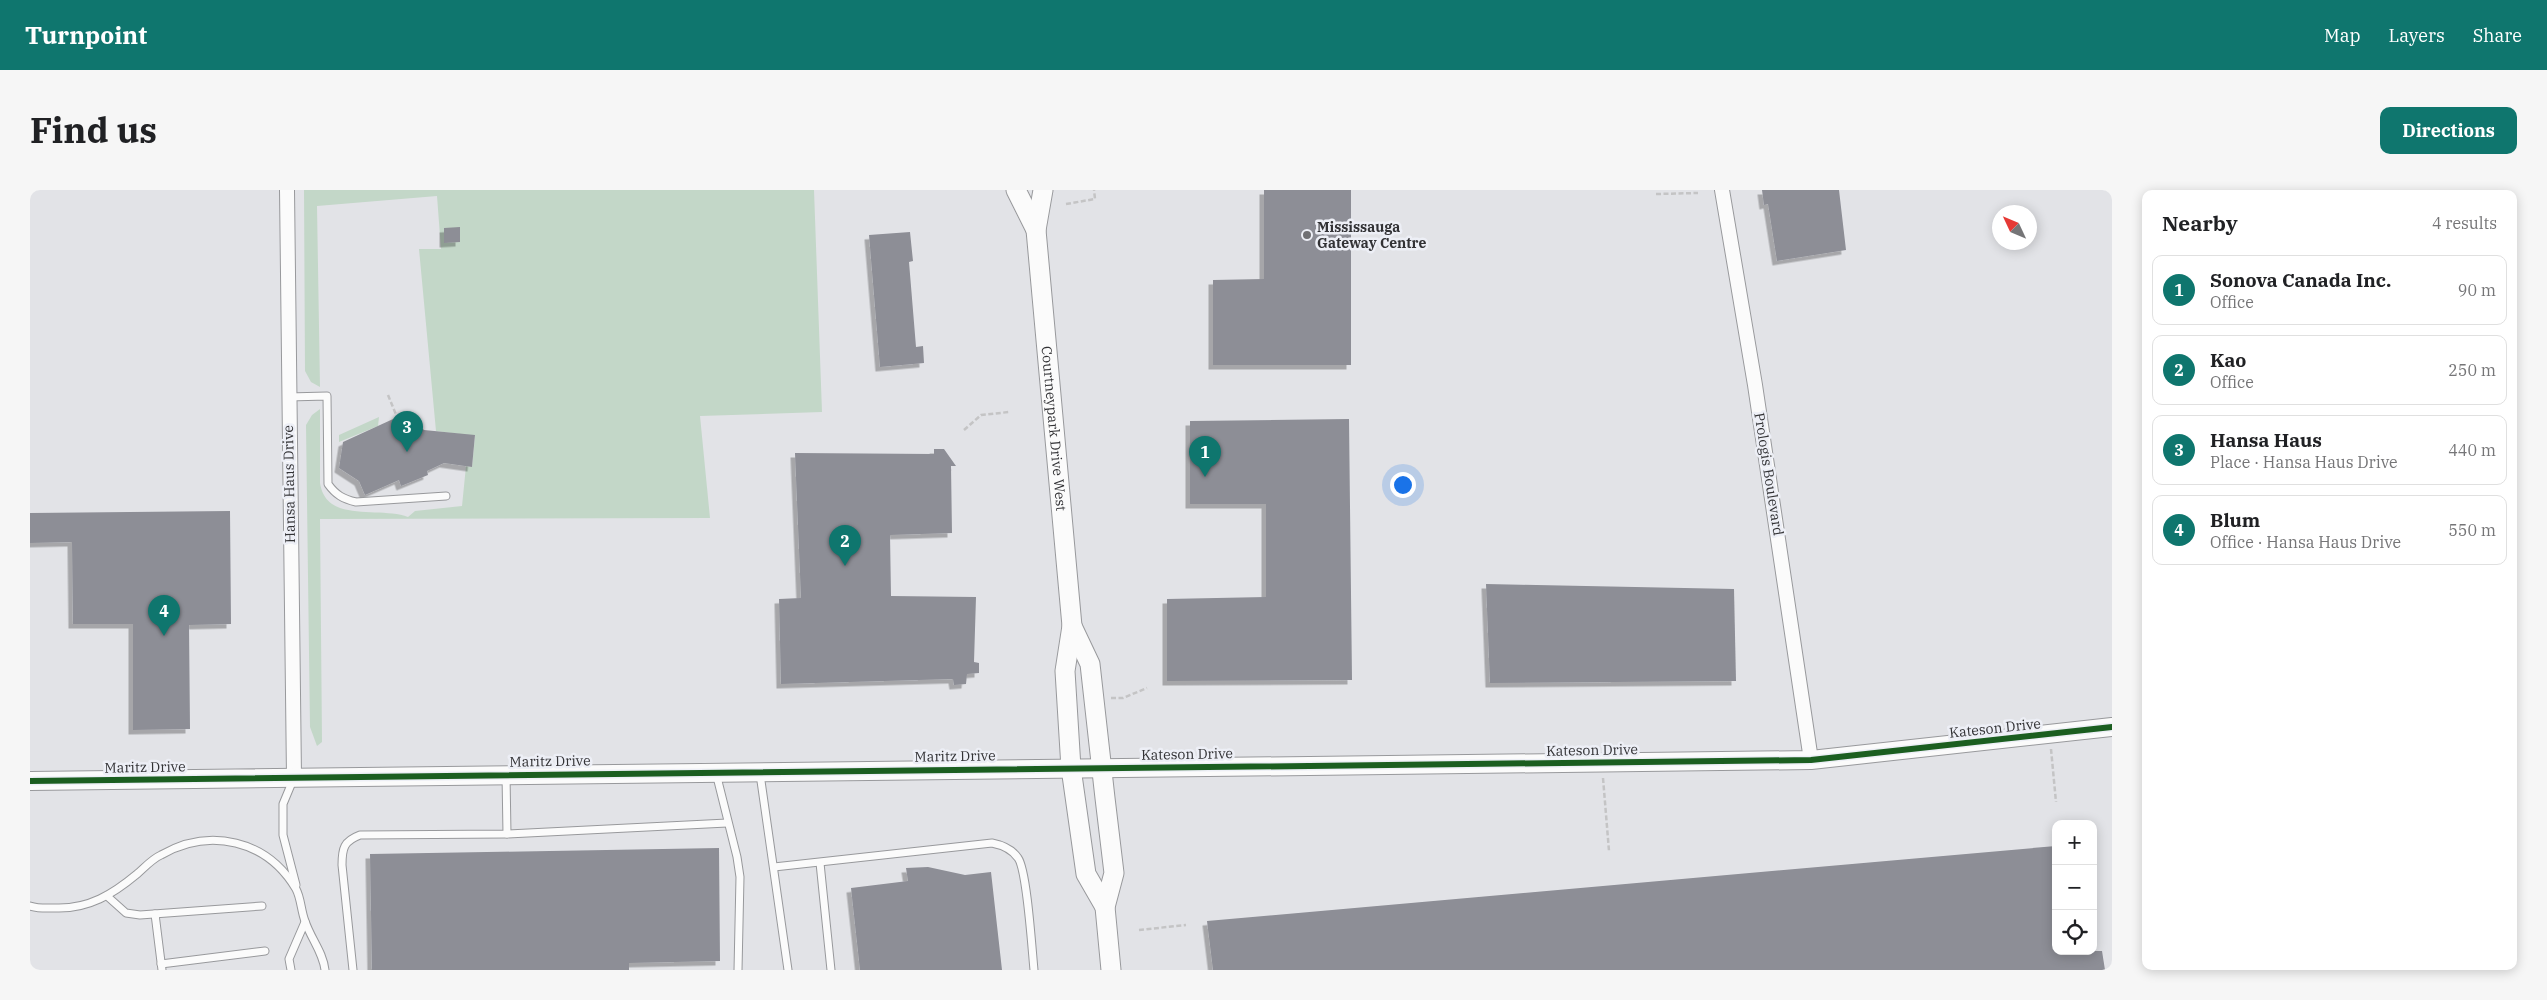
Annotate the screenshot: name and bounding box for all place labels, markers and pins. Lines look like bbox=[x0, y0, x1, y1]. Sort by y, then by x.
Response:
place label: Mississauga Gateway Centre bbox=[1317, 218, 1426, 252]
marker: Mississauga Gateway Centre bbox=[1301, 229, 1313, 241]
pin: 3 bbox=[391, 411, 423, 452]
pin: 1 bbox=[1189, 436, 1221, 477]
pin: 2 bbox=[829, 525, 861, 566]
pin: 4 bbox=[148, 595, 180, 636]

